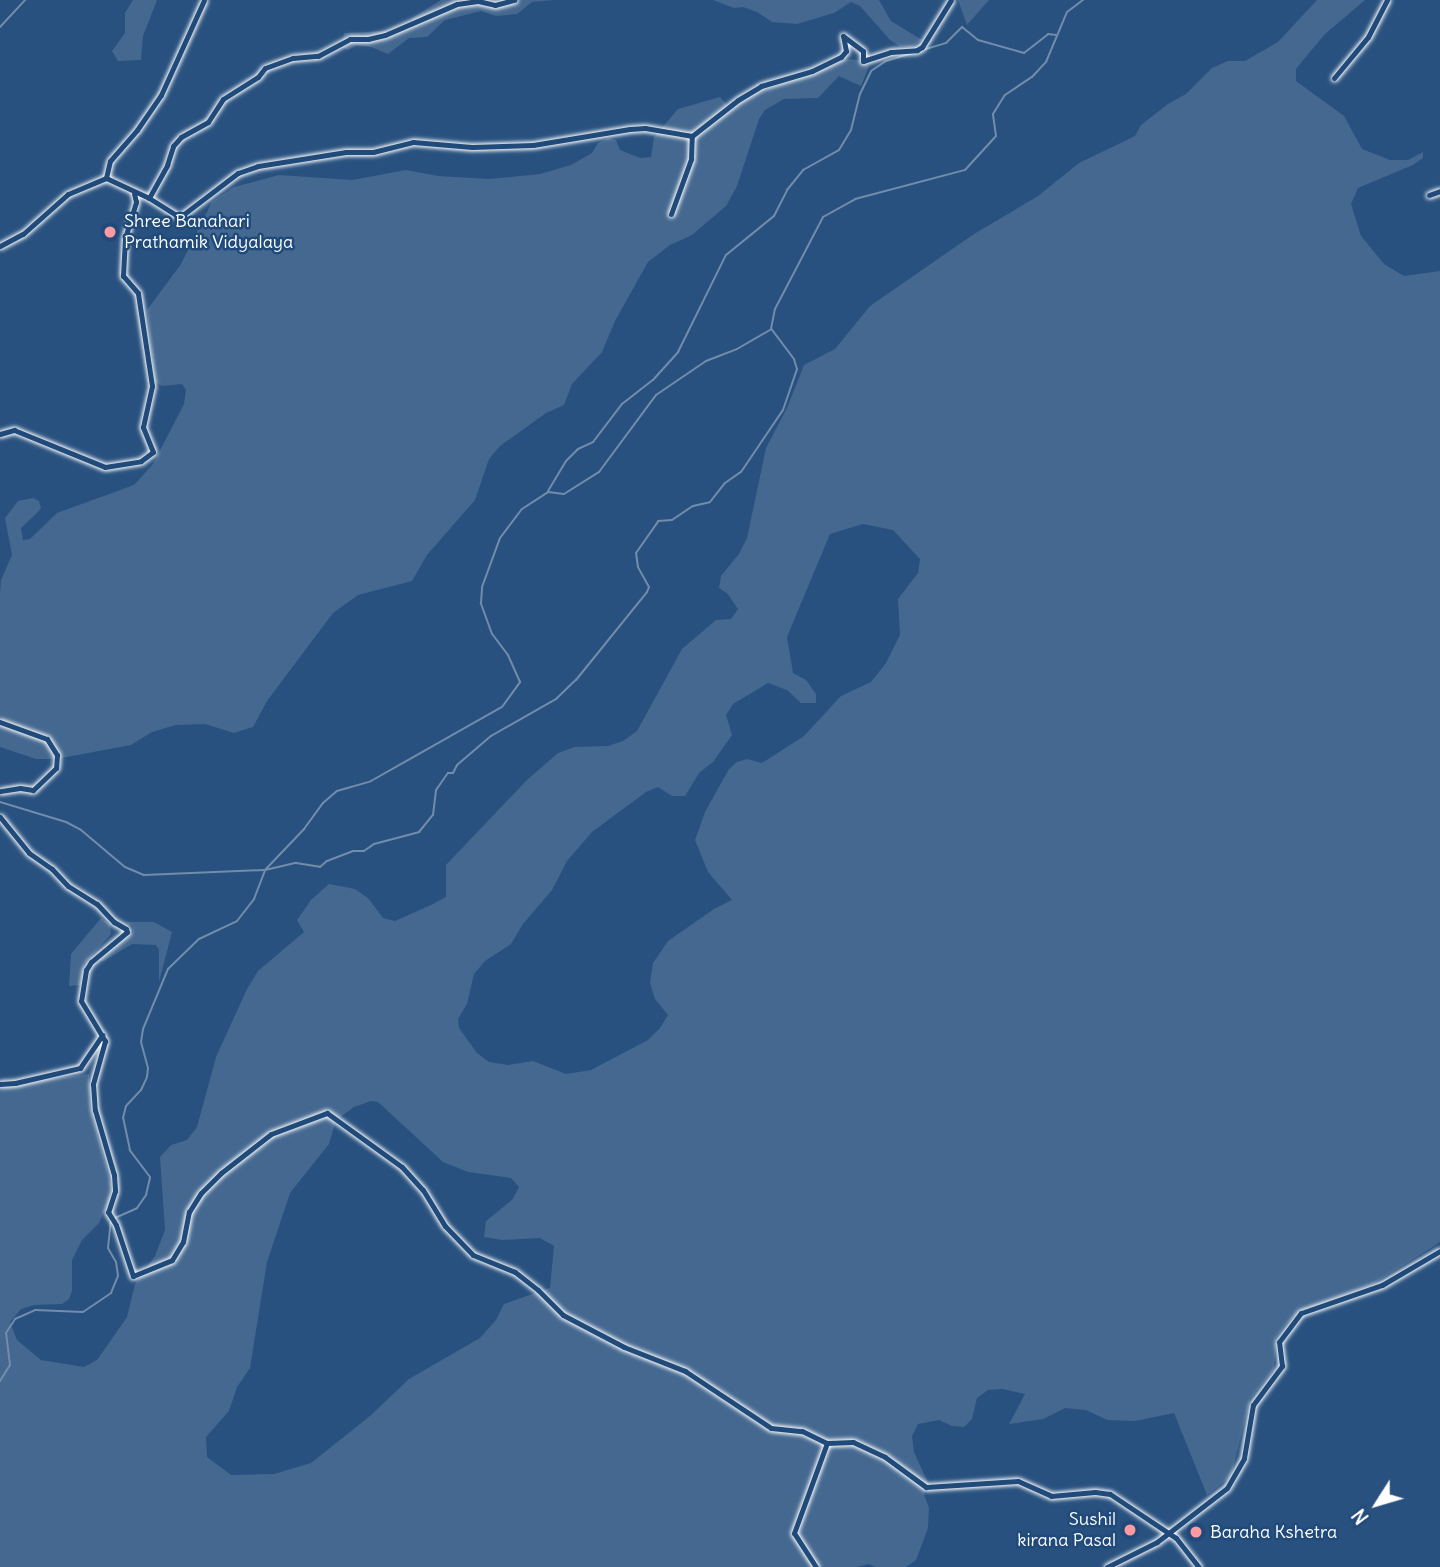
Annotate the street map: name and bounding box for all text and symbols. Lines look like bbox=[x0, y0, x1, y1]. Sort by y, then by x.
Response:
place label: Shree Banahari Prathamik Vidyalaya bbox=[124, 211, 293, 254]
marker: Shree Banahari Prathamik Vidyalaya bbox=[102, 224, 118, 240]
north arrow bbox=[1342, 1469, 1412, 1539]
text: N bbox=[1347, 1504, 1374, 1529]
place label: Sushil kirana Pasal bbox=[1017, 1509, 1116, 1552]
place label: Baraha Kshetra bbox=[1210, 1521, 1337, 1543]
marker: Sushil kirana Pasal bbox=[1122, 1522, 1138, 1538]
marker: Baraha Kshetra bbox=[1188, 1524, 1204, 1540]

